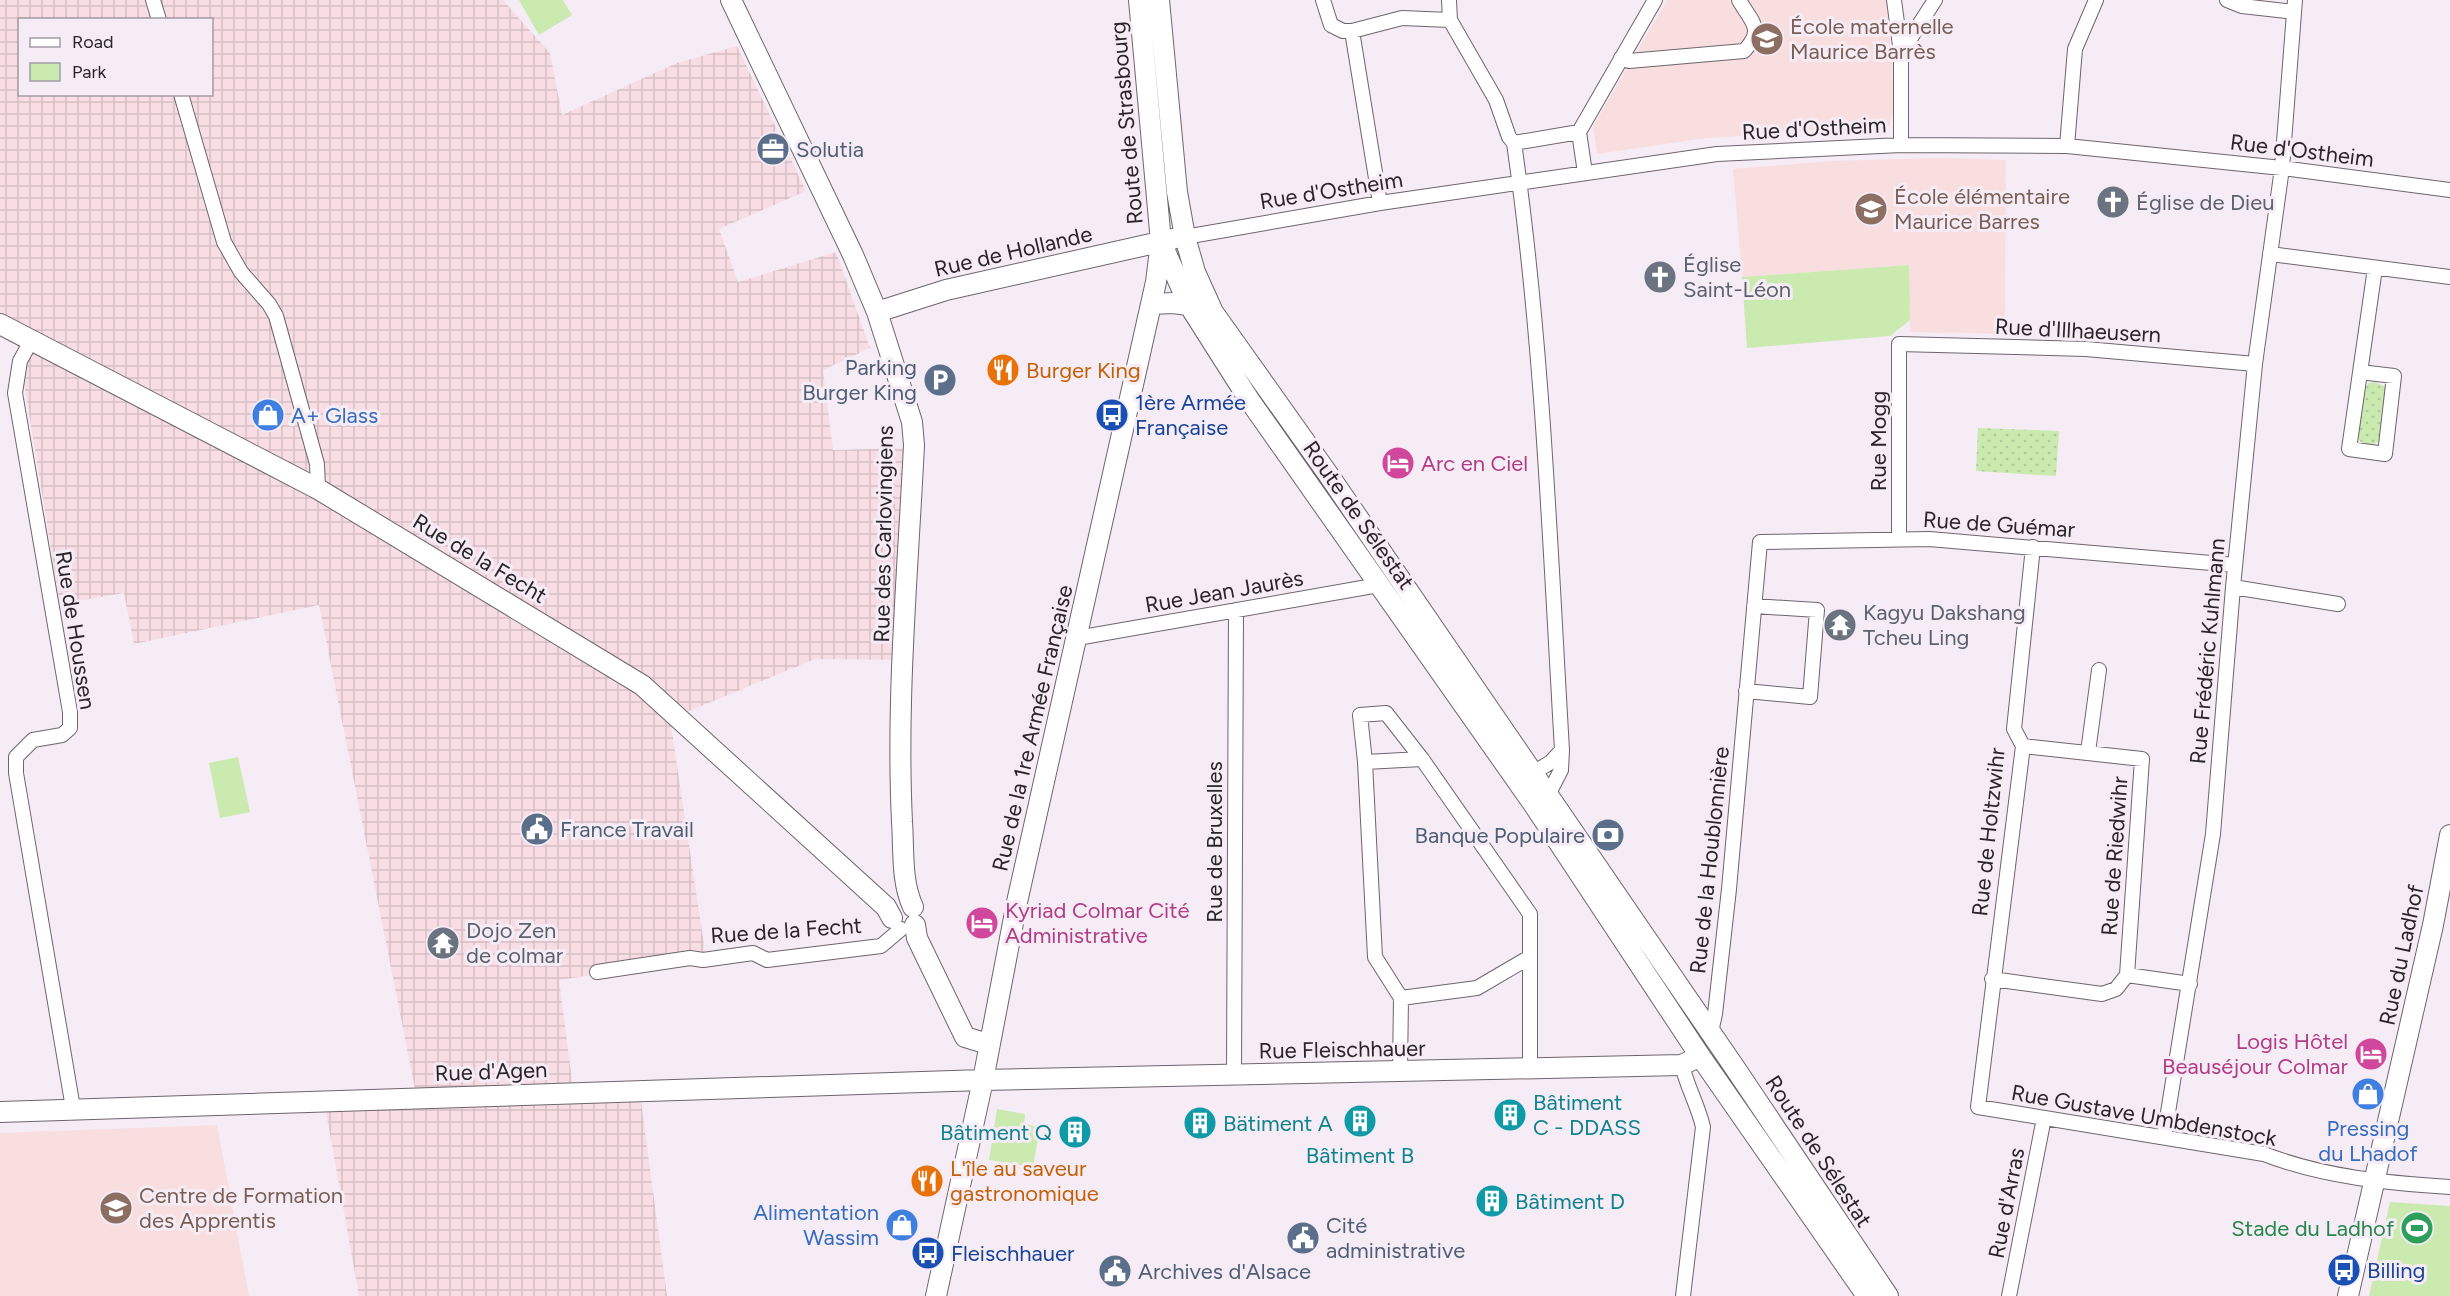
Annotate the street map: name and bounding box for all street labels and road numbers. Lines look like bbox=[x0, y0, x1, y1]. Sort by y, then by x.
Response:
street label: Route de Strasbourg bbox=[1104, 20, 1149, 226]
street label: Rue d'Ostheim bbox=[1741, 111, 1887, 146]
street label: Rue d'Ostheim bbox=[2229, 128, 2375, 173]
street label: Rue d'Ostheim bbox=[1258, 166, 1405, 215]
street label: Rue de Hollande bbox=[932, 220, 1095, 283]
street label: Rue d'Illhaeusern bbox=[1994, 313, 2162, 348]
street label: Rue Mogg bbox=[1865, 391, 1892, 491]
street label: Rue des Carlovingiens bbox=[868, 425, 899, 643]
street label: Route de Sélestat bbox=[1297, 436, 1420, 595]
street label: Rue de Guémar bbox=[1922, 506, 2076, 543]
street label: Rue de la Fecht bbox=[408, 508, 552, 609]
street label: Rue Frédéric Kuhlmann bbox=[2184, 537, 2231, 765]
street label: Rue de Houssen bbox=[50, 549, 101, 711]
street label: Rue Jean Jaurès bbox=[1143, 564, 1305, 619]
street label: Rue de la 1re Armée Française bbox=[986, 582, 1079, 874]
street label: Rue de la Houblonnière bbox=[1684, 745, 1735, 975]
street label: Rue de Holtzwihr bbox=[1966, 746, 2011, 918]
street label: Rue de Bruxelles bbox=[1201, 761, 1228, 923]
street label: Rue de Riedwihr bbox=[2095, 775, 2134, 937]
street label: Rue du Ladhof bbox=[2373, 882, 2430, 1028]
street label: Rue de la Fecht bbox=[709, 912, 863, 949]
street label: Rue Fleischhauer bbox=[1258, 1035, 1426, 1064]
street label: Rue d'Agen bbox=[434, 1056, 548, 1087]
street label: Route de Sélestat bbox=[1760, 1070, 1878, 1232]
street label: Rue Gustave Umbdenstock bbox=[2009, 1079, 2279, 1152]
street label: Rue d'Arras bbox=[1983, 1146, 2030, 1261]

